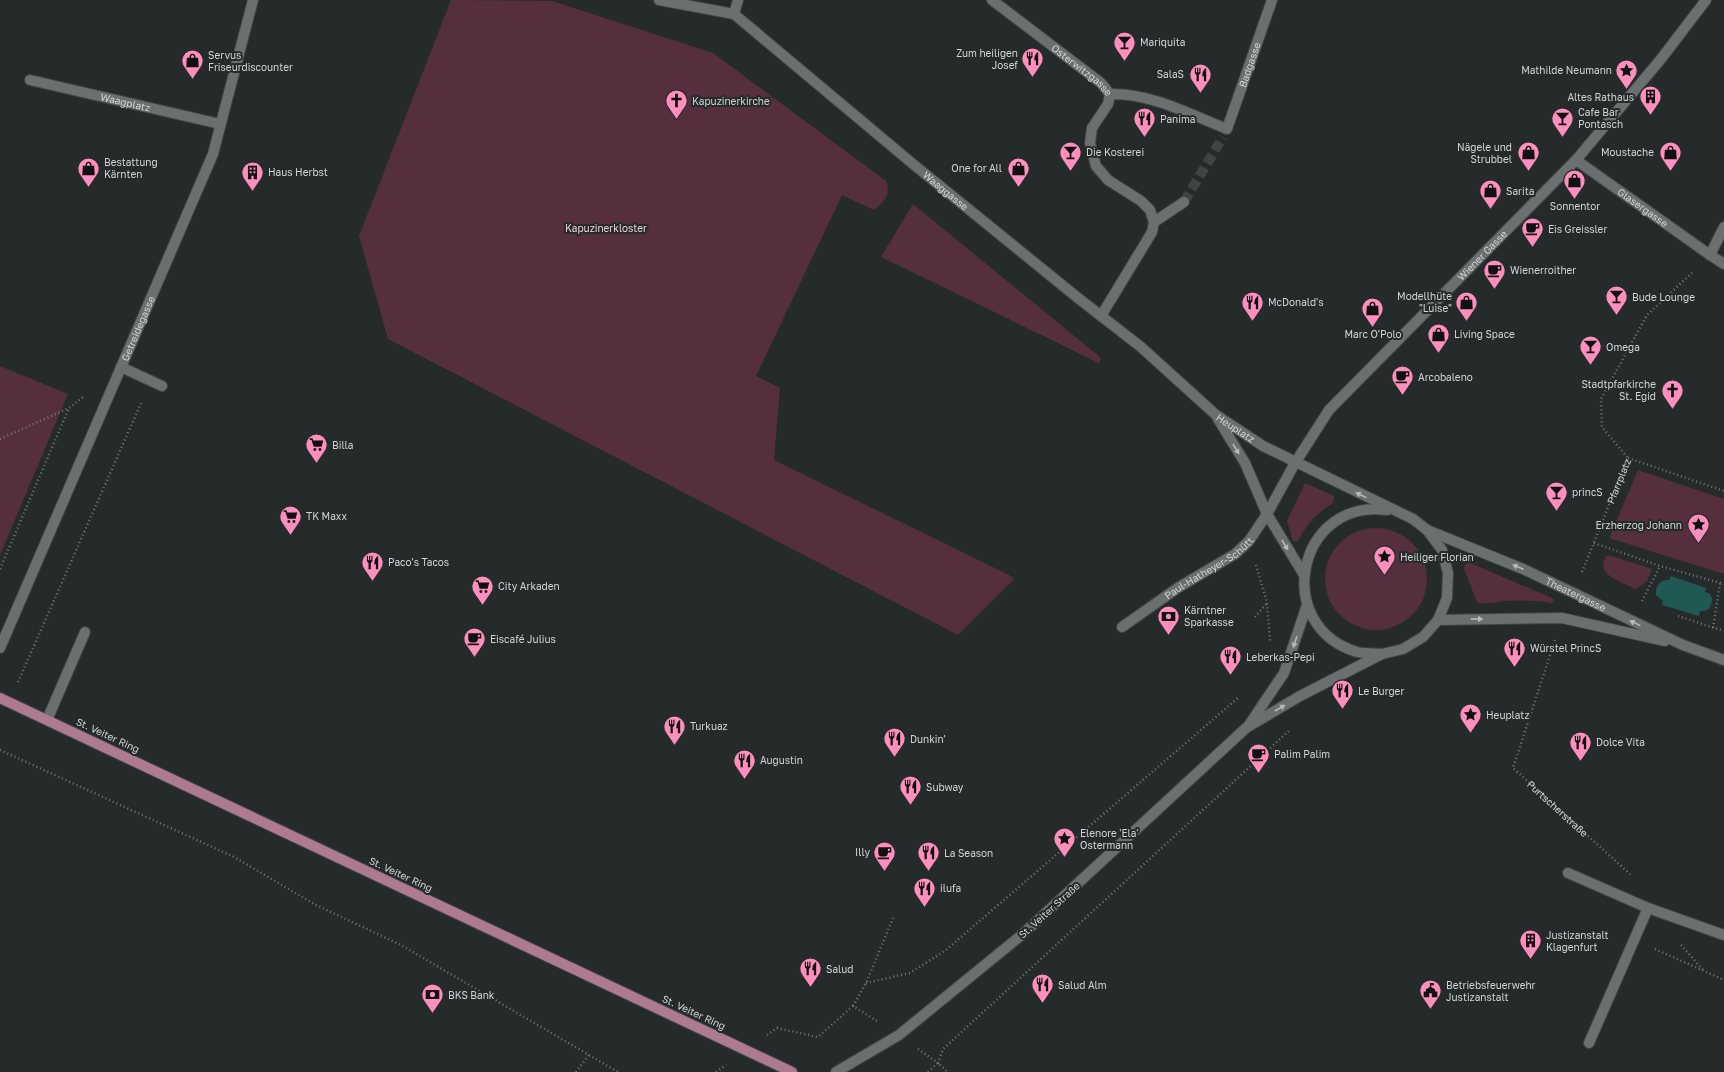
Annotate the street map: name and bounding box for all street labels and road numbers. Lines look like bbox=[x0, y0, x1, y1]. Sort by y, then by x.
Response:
street label: Badgasse bbox=[1236, 41, 1263, 89]
street label: Osterwitzgasse bbox=[1049, 42, 1115, 98]
street label: Waagplatz bbox=[99, 91, 152, 114]
street label: Waaggasse bbox=[921, 169, 971, 213]
street label: Glasergasse bbox=[1615, 185, 1671, 230]
street label: Wiener Gasse bbox=[1455, 227, 1509, 283]
street label: Getreidegasse bbox=[119, 294, 157, 363]
street label: Heuplatz bbox=[1214, 411, 1257, 445]
street label: Pfarrplatz bbox=[1604, 457, 1633, 506]
street label: Paul-Hatheyer-Schütt bbox=[1162, 535, 1256, 601]
street label: Theatergasse bbox=[1544, 575, 1608, 614]
street label: St. Veiter Ring bbox=[74, 715, 142, 755]
street label: Purtscherstraße bbox=[1525, 778, 1591, 839]
street label: St. Veiter Ring bbox=[367, 854, 435, 894]
street label: St. Veiter Straße bbox=[1016, 879, 1082, 941]
street label: St. Veiter Ring bbox=[660, 992, 728, 1032]

